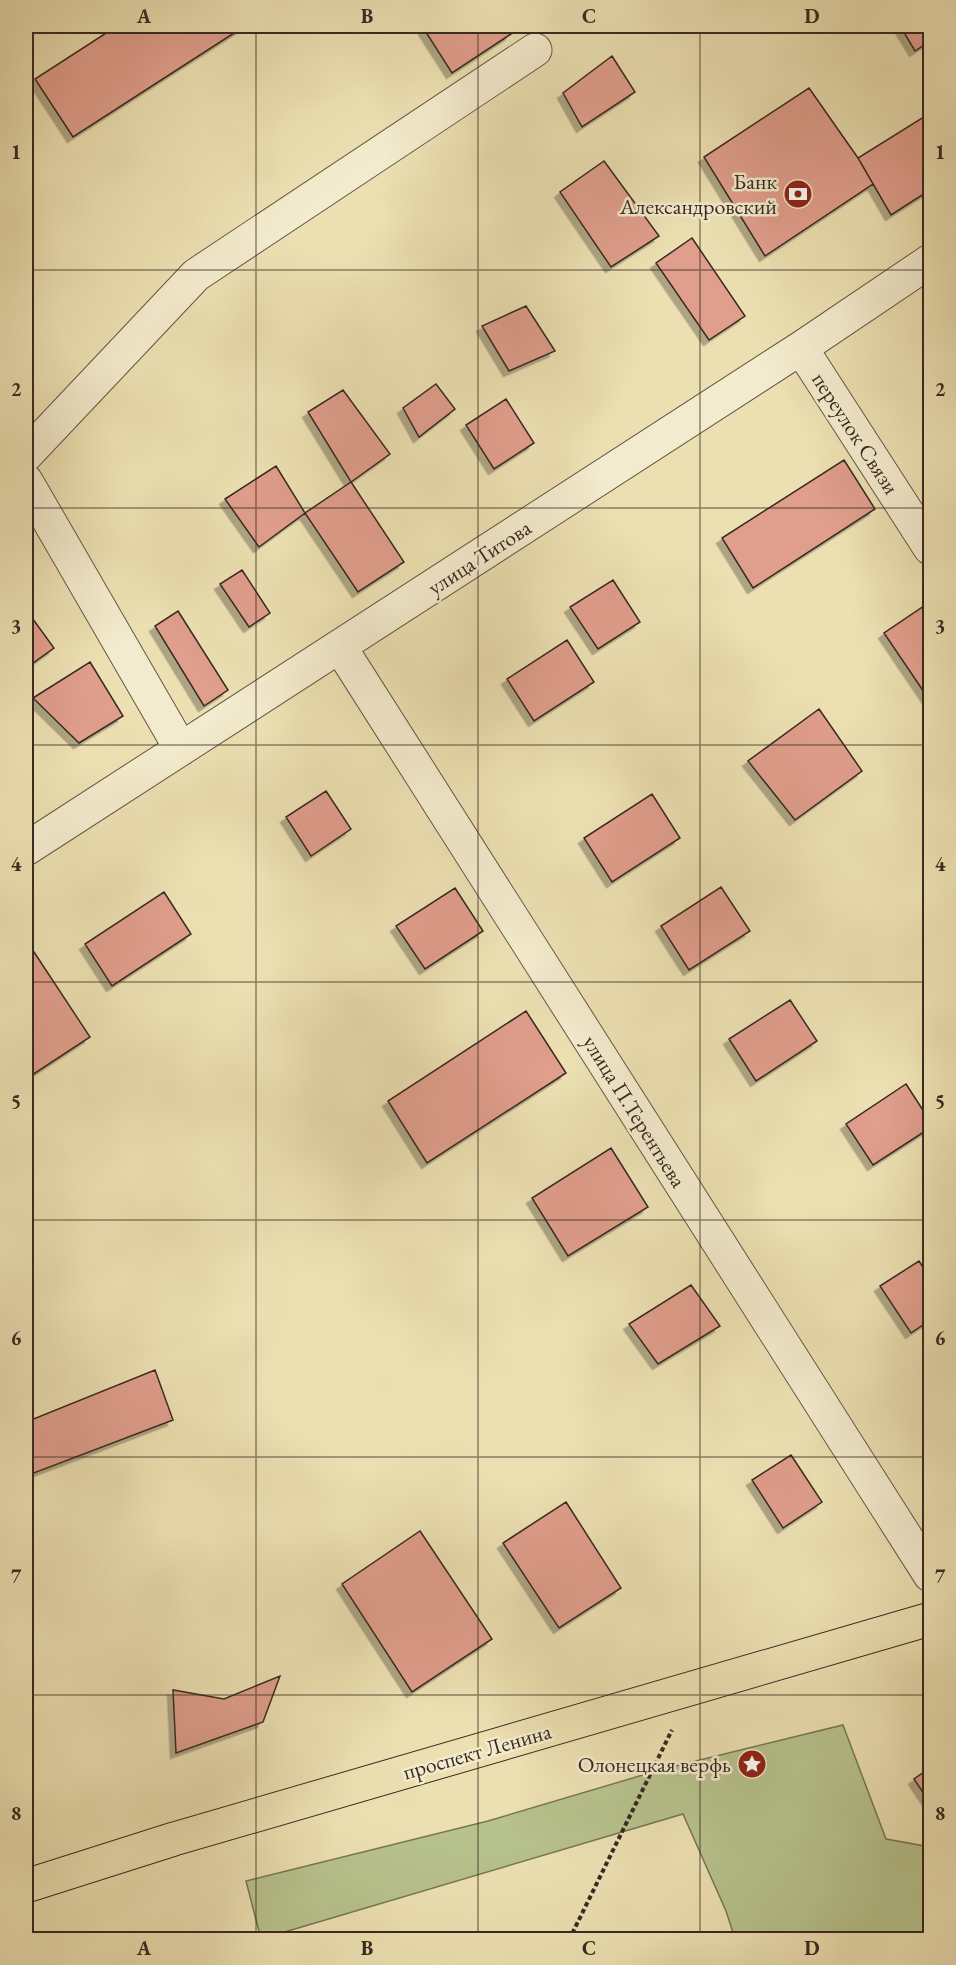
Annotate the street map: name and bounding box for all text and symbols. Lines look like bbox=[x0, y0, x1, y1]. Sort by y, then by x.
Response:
text: A bbox=[136, 3, 152, 29]
text: B bbox=[361, 3, 373, 29]
text: C bbox=[582, 3, 596, 29]
text: D bbox=[804, 3, 820, 29]
text: 1 bbox=[11, 139, 21, 165]
text: 1 bbox=[935, 139, 945, 165]
place label: Банк Александровский bbox=[619, 167, 777, 221]
bank icon: Банк Александровский bbox=[782, 178, 814, 210]
street label: переулок Связи bbox=[805, 367, 906, 500]
text: 2 bbox=[11, 376, 22, 402]
text: 2 bbox=[935, 376, 946, 402]
street label: улица Титова bbox=[422, 513, 537, 602]
text: 3 bbox=[11, 613, 21, 639]
text: 3 bbox=[935, 613, 945, 639]
text: 4 bbox=[11, 851, 22, 877]
text: 4 bbox=[935, 851, 946, 877]
street label: улица П.Терентьева bbox=[576, 1030, 693, 1193]
text: 5 bbox=[11, 1088, 21, 1114]
text: 5 bbox=[935, 1088, 945, 1114]
text: 6 bbox=[11, 1325, 22, 1351]
text: 6 bbox=[935, 1325, 946, 1351]
text: 7 bbox=[11, 1563, 22, 1589]
text: 7 bbox=[935, 1563, 946, 1589]
street label: проспект Ленина bbox=[400, 1716, 555, 1787]
place icon: Олонецкая верфь bbox=[736, 1748, 768, 1780]
place label: Олонецкая верфь bbox=[578, 1750, 731, 1779]
text: 8 bbox=[11, 1800, 21, 1826]
text: 8 bbox=[935, 1800, 945, 1826]
text: A bbox=[136, 1935, 152, 1961]
text: B bbox=[361, 1935, 373, 1961]
text: C bbox=[582, 1935, 596, 1961]
text: D bbox=[804, 1935, 820, 1961]

